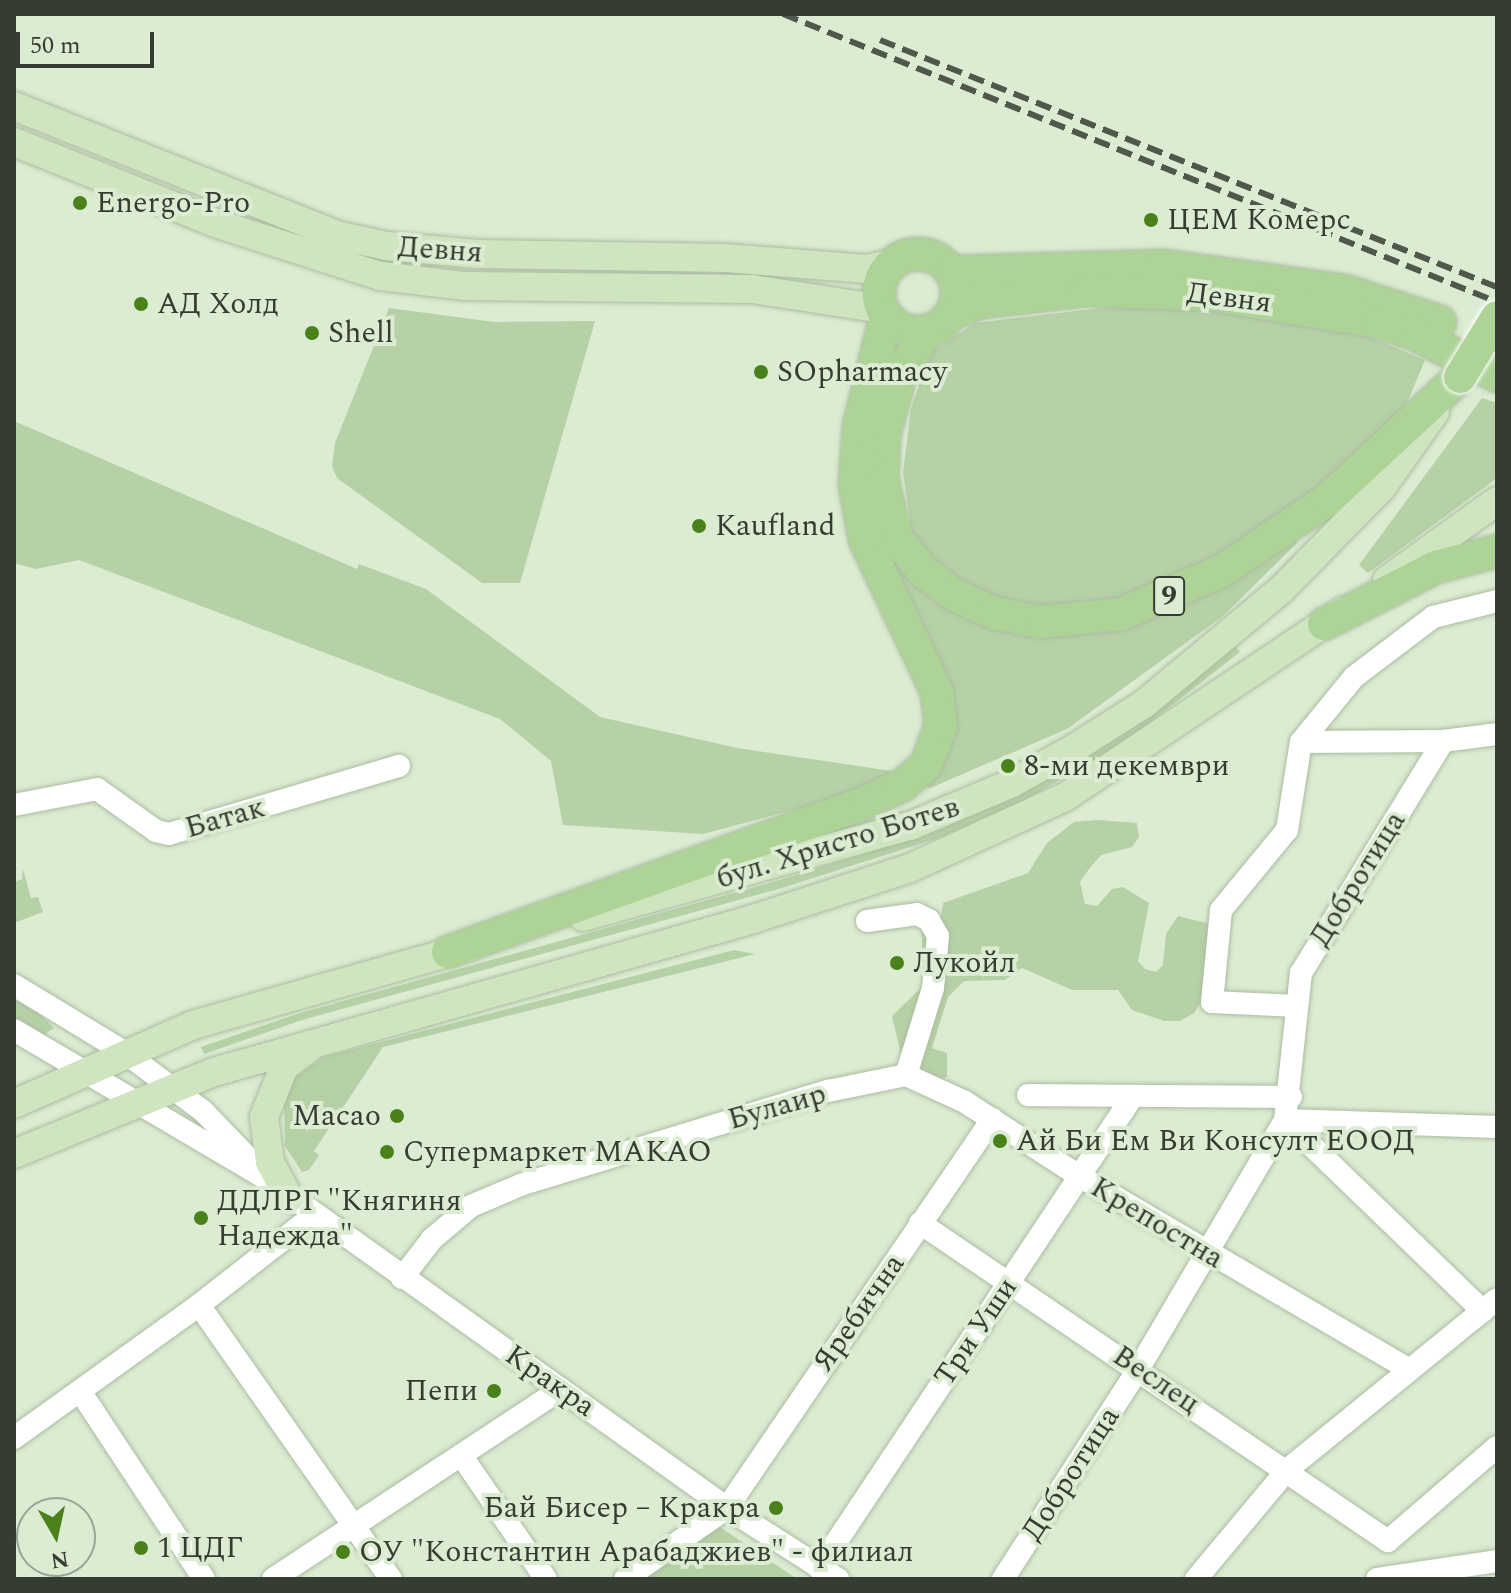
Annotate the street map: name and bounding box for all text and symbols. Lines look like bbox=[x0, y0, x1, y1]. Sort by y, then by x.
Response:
scale bar bbox=[20, 16, 158, 66]
text: 50 m bbox=[30, 28, 81, 64]
place label: Energo-Pro bbox=[96, 185, 250, 221]
marker: Energo-Pro bbox=[71, 194, 89, 212]
place label: ЦЕМ Комерс bbox=[1167, 202, 1351, 238]
marker: ЦЕМ Комерс bbox=[1142, 211, 1160, 229]
street label: Девня bbox=[396, 229, 484, 271]
street label: Девня bbox=[1185, 275, 1273, 321]
place label: АД Холд bbox=[157, 286, 279, 322]
marker: АД Холд bbox=[132, 295, 150, 313]
place label: Shell bbox=[328, 315, 394, 351]
marker: Shell bbox=[303, 324, 321, 342]
place label: SOpharmacy bbox=[777, 354, 947, 390]
marker: SOpharmacy bbox=[752, 363, 770, 381]
place label: Kaufland bbox=[715, 508, 835, 544]
marker: Kaufland bbox=[690, 517, 708, 535]
road number: 9 bbox=[1153, 572, 1185, 620]
place label: 8-ми декември bbox=[1024, 748, 1230, 784]
marker: 8-ми декември bbox=[999, 757, 1017, 775]
street label: бул. Христо Ботев bbox=[712, 789, 964, 897]
street label: Батак bbox=[181, 790, 269, 846]
street label: Добротица bbox=[1302, 805, 1414, 953]
place label: Лукойл bbox=[913, 945, 1016, 981]
marker: Лукойл bbox=[888, 954, 906, 972]
street label: Булаир bbox=[724, 1076, 830, 1138]
place label: Macao bbox=[292, 1098, 381, 1134]
marker: Macao bbox=[388, 1107, 406, 1125]
place label: Ай Би Ем Ви Консулт ЕООД bbox=[1016, 1123, 1415, 1159]
marker: Ай Би Ем Ви Консулт ЕООД bbox=[991, 1132, 1009, 1150]
place label: Супермаркет МАКАО bbox=[403, 1134, 712, 1170]
marker: Супермаркет МАКАО bbox=[378, 1143, 396, 1161]
street label: Крепостна bbox=[1084, 1169, 1230, 1277]
place label: ДДЛРГ "Княгиня Надежда" bbox=[217, 1183, 462, 1254]
marker: ДДЛРГ "Княгиня Надежда" bbox=[192, 1209, 210, 1227]
street label: Яребична bbox=[805, 1247, 913, 1379]
street label: Три Уши bbox=[927, 1271, 1025, 1393]
street label: Кракра bbox=[498, 1337, 602, 1425]
street label: Веслец bbox=[1106, 1338, 1206, 1422]
place label: Пепи bbox=[405, 1373, 478, 1409]
marker: Пепи bbox=[485, 1382, 503, 1400]
street label: Добротица bbox=[1014, 1400, 1128, 1548]
place label: Бай Бисер – Кракра bbox=[483, 1490, 760, 1526]
north arrow bbox=[16, 1497, 96, 1577]
marker: Бай Бисер – Кракра bbox=[767, 1499, 785, 1517]
place label: 1 ЦДГ bbox=[157, 1530, 243, 1566]
place label: ОУ "Константин Арабаджиев" - филиал bbox=[359, 1534, 914, 1570]
marker: 1 ЦДГ bbox=[132, 1539, 150, 1557]
text: N bbox=[48, 1542, 71, 1577]
marker: ОУ "Константин Арабаджиев" - филиал bbox=[334, 1543, 352, 1561]

